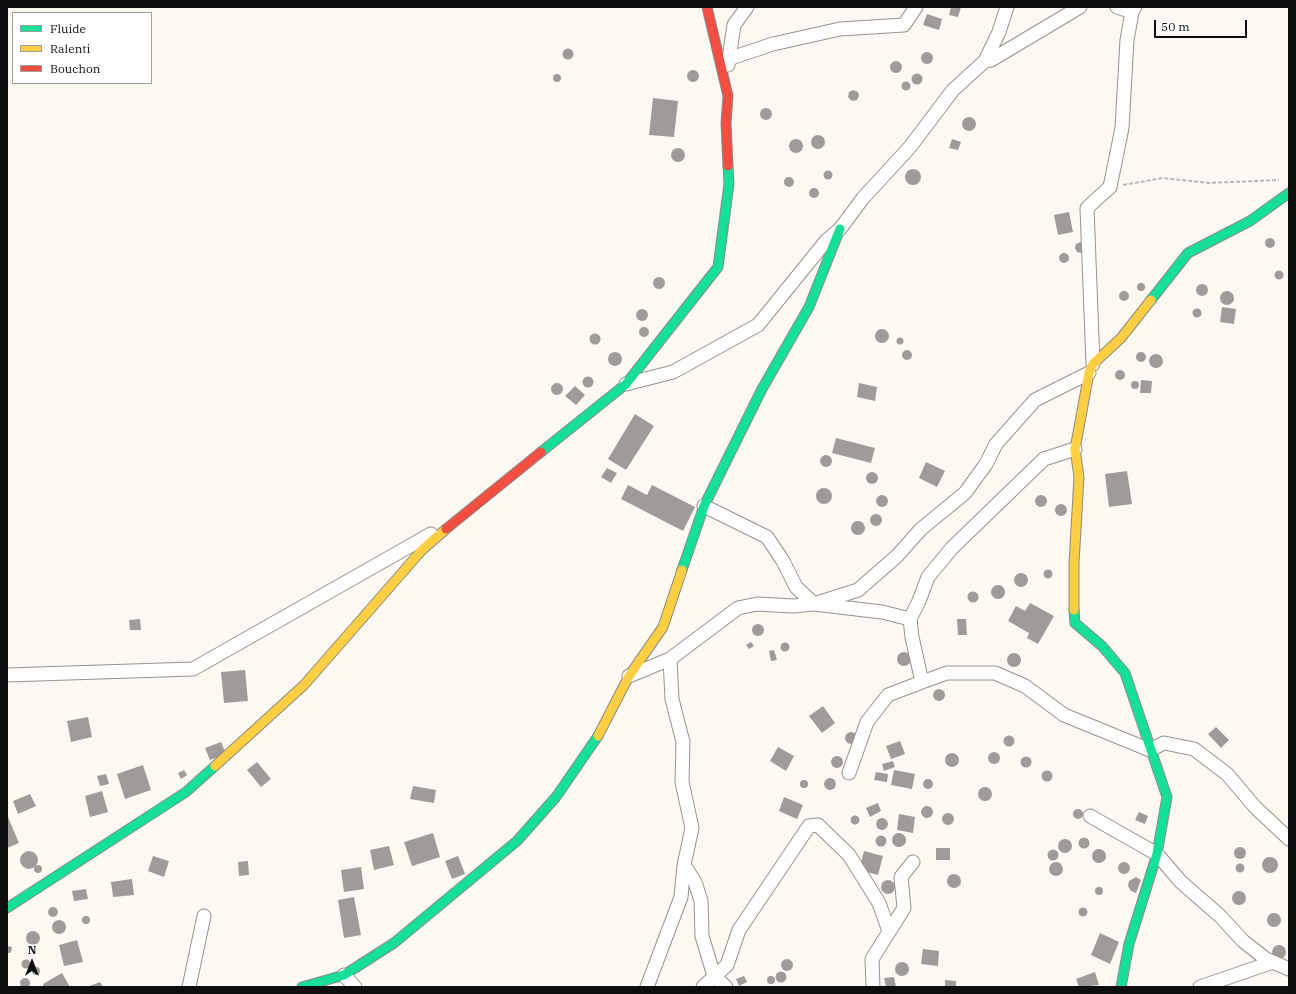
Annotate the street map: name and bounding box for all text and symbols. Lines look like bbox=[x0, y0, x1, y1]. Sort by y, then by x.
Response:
legend bbox=[12, 12, 152, 84]
scale bar bbox=[1156, 12, 1249, 38]
text: 50 m bbox=[1161, 19, 1190, 34]
text: Fluide bbox=[50, 21, 86, 36]
text: Ralenti bbox=[50, 41, 90, 56]
text: Bouchon bbox=[50, 61, 100, 76]
north arrow bbox=[12, 942, 52, 982]
text: N bbox=[28, 943, 36, 957]

